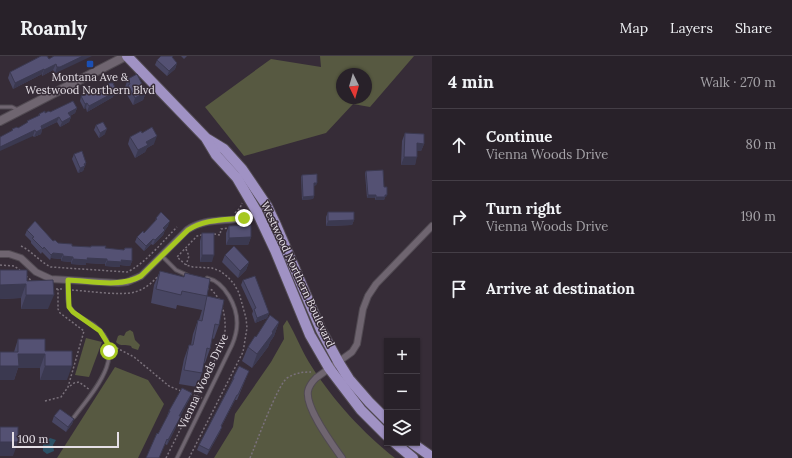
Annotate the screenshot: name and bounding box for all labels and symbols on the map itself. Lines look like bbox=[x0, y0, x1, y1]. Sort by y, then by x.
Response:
marker: Montana Ave & Westwood Northern Blvd bbox=[85, 59, 95, 69]
north arrow bbox=[336, 68, 372, 104]
place label: Montana Ave & Westwood Northern Blvd bbox=[25, 70, 155, 97]
street label: Westwood Northern Boulevard bbox=[258, 199, 338, 349]
route end bbox=[235, 209, 253, 227]
street label: Vienna Woods Drive bbox=[174, 331, 231, 432]
route start bbox=[100, 342, 118, 360]
scale bar bbox=[12, 430, 119, 449]

